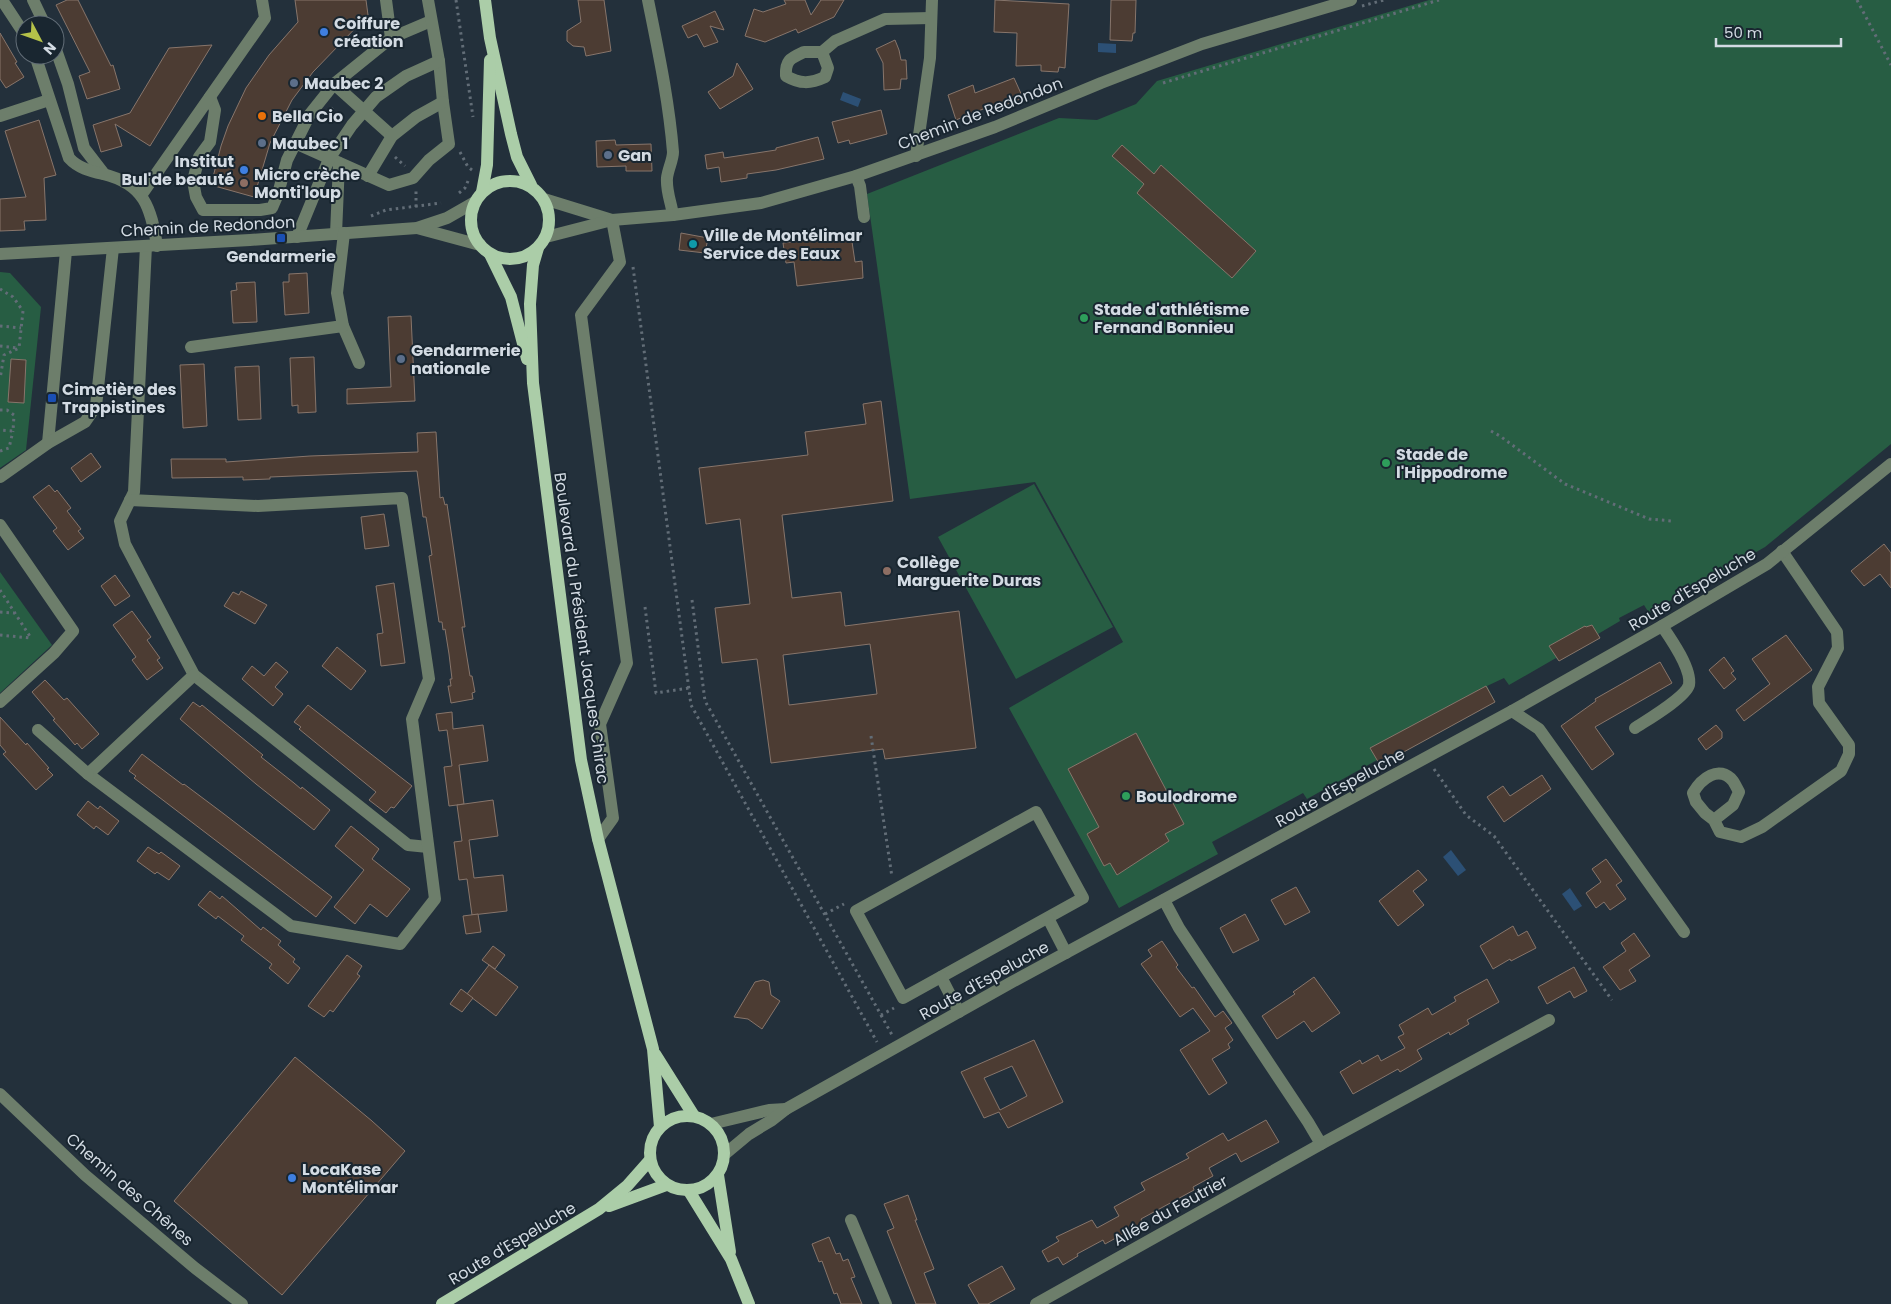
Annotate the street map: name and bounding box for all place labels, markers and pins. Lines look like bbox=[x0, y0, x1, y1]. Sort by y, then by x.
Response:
place label: Coiffure création bbox=[334, 12, 403, 53]
marker: Coiffure création bbox=[318, 26, 330, 38]
place label: Maubec 2 bbox=[304, 72, 383, 95]
marker: Maubec 2 bbox=[288, 77, 300, 89]
place label: Bella Cio bbox=[272, 105, 343, 128]
marker: Bella Cio bbox=[256, 110, 268, 122]
place label: Maubec 1 bbox=[272, 132, 348, 155]
marker: Maubec 1 bbox=[256, 137, 268, 149]
place label: Gan bbox=[618, 144, 652, 167]
marker: Gan bbox=[602, 149, 614, 161]
place label: Institut Bul'de beauté bbox=[122, 150, 234, 191]
place label: Micro crèche Monti'loup bbox=[254, 163, 360, 204]
marker: Institut Bul'de beauté bbox=[238, 164, 250, 176]
marker: Micro crèche Monti'loup bbox=[238, 177, 250, 189]
place label: Ville de Montélimar Service des Eaux bbox=[703, 224, 862, 265]
marker: Gendarmerie bbox=[275, 232, 287, 244]
marker: Ville de Montélimar Service des Eaux bbox=[687, 238, 699, 250]
place label: Gendarmerie bbox=[226, 245, 336, 268]
place label: Stade d'athlétisme Fernand Bonnieu bbox=[1094, 298, 1250, 339]
marker: Stade d'athlétisme Fernand Bonnieu bbox=[1078, 312, 1090, 324]
place label: Gendarmerie nationale bbox=[411, 339, 521, 380]
marker: Gendarmerie nationale bbox=[395, 353, 407, 365]
place label: Cimetière des Trappistines bbox=[62, 378, 177, 419]
marker: Cimetière des Trappistines bbox=[46, 392, 58, 404]
place label: Stade de l'Hippodrome bbox=[1396, 443, 1507, 484]
marker: Stade de l'Hippodrome bbox=[1380, 457, 1392, 469]
place label: Collège Marguerite Duras bbox=[897, 551, 1041, 592]
marker: Collège Marguerite Duras bbox=[881, 565, 893, 577]
place label: Boulodrome bbox=[1136, 785, 1237, 808]
marker: Boulodrome bbox=[1120, 790, 1132, 802]
place label: LocaKase Montélimar bbox=[302, 1158, 398, 1199]
marker: LocaKase Montélimar bbox=[286, 1172, 298, 1184]

